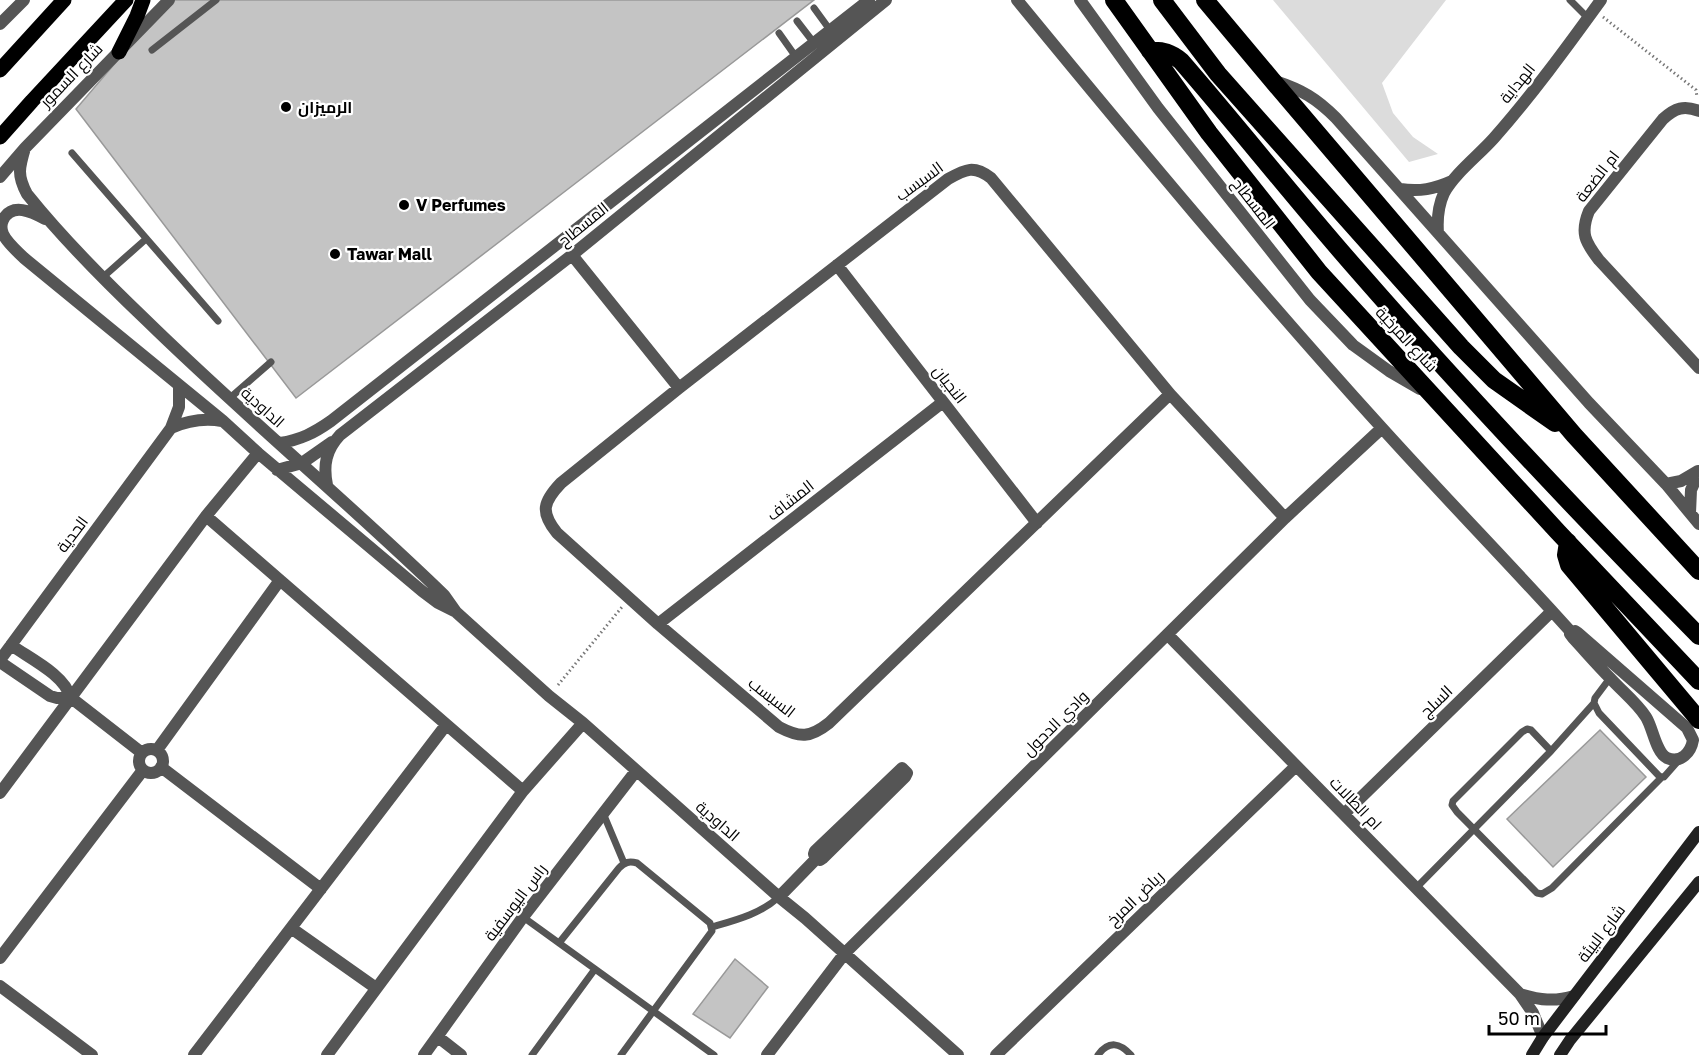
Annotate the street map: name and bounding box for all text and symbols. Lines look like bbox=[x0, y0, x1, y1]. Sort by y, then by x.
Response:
street label: شارع السمور bbox=[35, 39, 108, 113]
street label: الهداية bbox=[1495, 59, 1540, 108]
place label: الرميزان bbox=[298, 97, 352, 117]
marker: الرميزان bbox=[279, 100, 293, 114]
street label: ام الضعة bbox=[1571, 146, 1625, 207]
street label: السبسب bbox=[891, 157, 947, 205]
street label: المسطاح bbox=[1226, 173, 1280, 234]
place label: V Perfumes bbox=[416, 195, 506, 215]
marker: V Perfumes bbox=[397, 198, 411, 212]
street label: المسطاح bbox=[554, 198, 614, 252]
place label: Tawar Mall bbox=[347, 244, 433, 264]
marker: Tawar Mall bbox=[328, 247, 342, 261]
street label: شارع المرخية bbox=[1370, 302, 1442, 377]
street label: النجيان bbox=[928, 361, 971, 408]
street label: الداودية bbox=[237, 382, 289, 432]
street label: المشاف bbox=[762, 475, 818, 525]
street label: الحدية bbox=[52, 512, 92, 556]
street label: السبسب bbox=[745, 672, 799, 722]
street label: السلج bbox=[1416, 681, 1458, 723]
street label: وادي الدحول bbox=[1018, 686, 1095, 763]
street label: ام الطالات bbox=[1324, 772, 1386, 835]
street label: الداودية bbox=[692, 797, 744, 845]
street label: راس اليوسفية bbox=[479, 859, 551, 945]
street label: رياض المرخ bbox=[1102, 866, 1169, 931]
street label: شارع البيئة bbox=[1573, 900, 1631, 967]
scale bar bbox=[1489, 998, 1606, 1036]
text: 50 m bbox=[1498, 1007, 1540, 1029]

